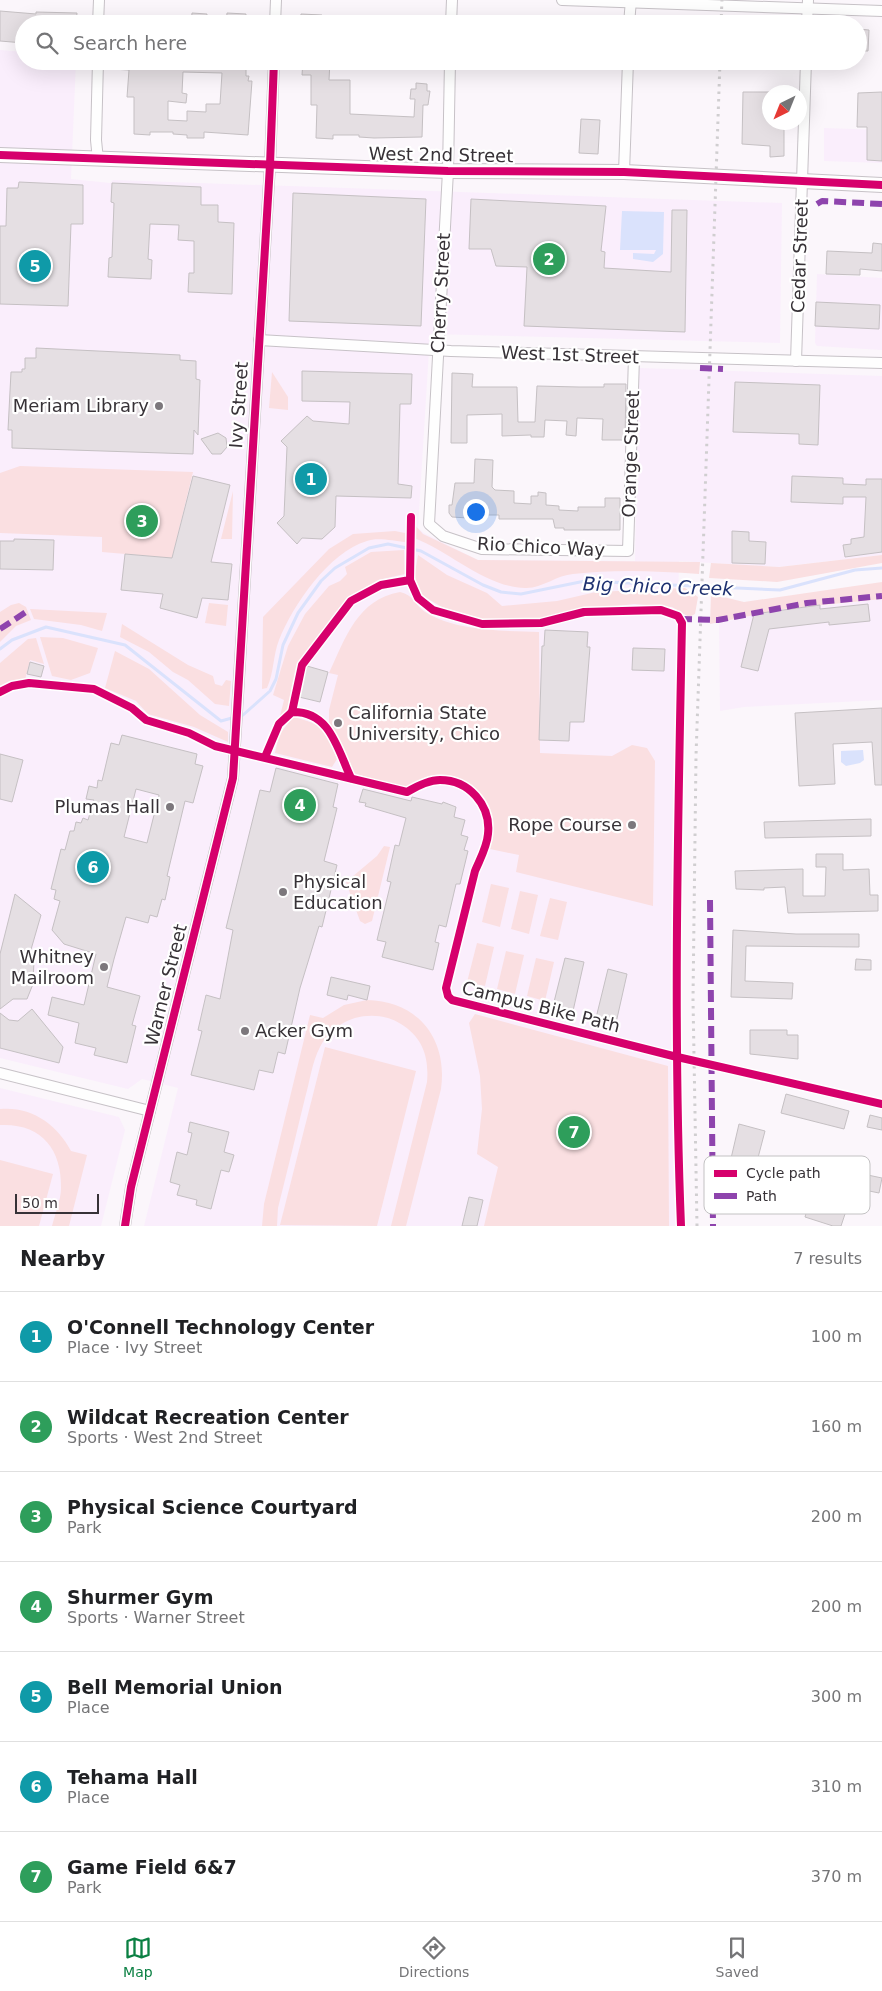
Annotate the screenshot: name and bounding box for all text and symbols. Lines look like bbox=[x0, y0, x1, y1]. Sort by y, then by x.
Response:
search box bbox=[15, 15, 867, 70]
icon: search bbox=[33, 29, 61, 57]
text: Search here bbox=[73, 32, 187, 54]
north arrow bbox=[762, 85, 807, 130]
street label: West 2nd Street bbox=[368, 143, 514, 166]
street label: Cedar Street bbox=[787, 199, 812, 313]
street label: Cherry Street bbox=[427, 232, 454, 354]
pin: 2 bbox=[533, 240, 565, 278]
pin: 5 bbox=[19, 247, 51, 285]
street label: West 1st Street bbox=[501, 342, 639, 367]
street label: Ivy Street bbox=[225, 361, 252, 449]
street label: Orange Street bbox=[618, 390, 643, 518]
place label: Meriam Library bbox=[13, 395, 149, 416]
marker: Meriam Library bbox=[153, 400, 165, 412]
pin: 1 bbox=[295, 460, 327, 498]
your location bbox=[463, 499, 489, 525]
pin: 3 bbox=[126, 502, 158, 540]
street label: Rio Chico Way bbox=[476, 533, 606, 560]
water label: Big Chico Creek bbox=[582, 572, 735, 600]
place label: California State University, Chico bbox=[348, 702, 500, 744]
marker: California State University, Chico bbox=[332, 717, 344, 729]
pin: 4 bbox=[284, 786, 316, 824]
place label: Plumas Hall bbox=[55, 796, 160, 817]
marker: Plumas Hall bbox=[164, 801, 176, 813]
place label: Rope Course bbox=[508, 814, 622, 835]
marker: Rope Course bbox=[626, 819, 638, 831]
pin: 6 bbox=[77, 848, 109, 886]
place label: Physical Education bbox=[293, 871, 383, 913]
marker: Physical Education bbox=[277, 886, 289, 898]
street label: Warner Street bbox=[140, 922, 191, 1048]
place label: Whitney Mailroom bbox=[11, 946, 94, 988]
marker: Whitney Mailroom bbox=[98, 961, 110, 973]
street label: Campus Bike Path bbox=[460, 977, 623, 1036]
place label: Acker Gym bbox=[255, 1020, 353, 1041]
marker: Acker Gym bbox=[239, 1025, 251, 1037]
pin: 7 bbox=[558, 1113, 590, 1151]
legend bbox=[704, 1156, 870, 1214]
text: Cycle path bbox=[746, 1165, 821, 1181]
text: Path bbox=[746, 1188, 777, 1204]
scale bar bbox=[15, 1191, 99, 1214]
text: 50 m bbox=[22, 1195, 58, 1211]
text: Nearby bbox=[20, 1247, 105, 1271]
text: 7 results bbox=[793, 1249, 862, 1268]
text: O'Connell Technology Center bbox=[67, 1316, 374, 1338]
text: 1 bbox=[30, 1327, 42, 1346]
text: 100 m bbox=[811, 1327, 862, 1346]
text: Place · Ivy Street bbox=[67, 1338, 202, 1357]
text: Wildcat Recreation Center bbox=[67, 1406, 349, 1428]
text: 2 bbox=[30, 1417, 42, 1436]
text: 160 m bbox=[811, 1417, 862, 1436]
text: Sports · West 2nd Street bbox=[67, 1428, 262, 1447]
text: Physical Science Courtyard bbox=[67, 1496, 358, 1518]
text: 3 bbox=[30, 1507, 42, 1526]
text: 200 m bbox=[811, 1507, 862, 1526]
text: Park bbox=[67, 1518, 102, 1537]
text: Shurmer Gym bbox=[67, 1586, 214, 1608]
text: 4 bbox=[30, 1597, 42, 1616]
text: 200 m bbox=[811, 1597, 862, 1616]
text: Sports · Warner Street bbox=[67, 1608, 245, 1627]
text: Bell Memorial Union bbox=[67, 1676, 283, 1698]
text: 5 bbox=[30, 1687, 42, 1706]
text: 300 m bbox=[811, 1687, 862, 1706]
text: Place bbox=[67, 1698, 110, 1717]
text: Tehama Hall bbox=[67, 1766, 198, 1788]
text: 6 bbox=[30, 1777, 42, 1796]
text: 310 m bbox=[811, 1777, 862, 1796]
text: Place bbox=[67, 1788, 110, 1807]
text: Game Field 6&7 bbox=[67, 1856, 237, 1878]
text: 7 bbox=[30, 1867, 42, 1886]
text: 370 m bbox=[811, 1867, 862, 1886]
text: Park bbox=[67, 1878, 102, 1897]
tab: Map bbox=[123, 1934, 153, 1980]
tab: Directions bbox=[399, 1934, 469, 1980]
tab: Saved bbox=[716, 1934, 759, 1980]

